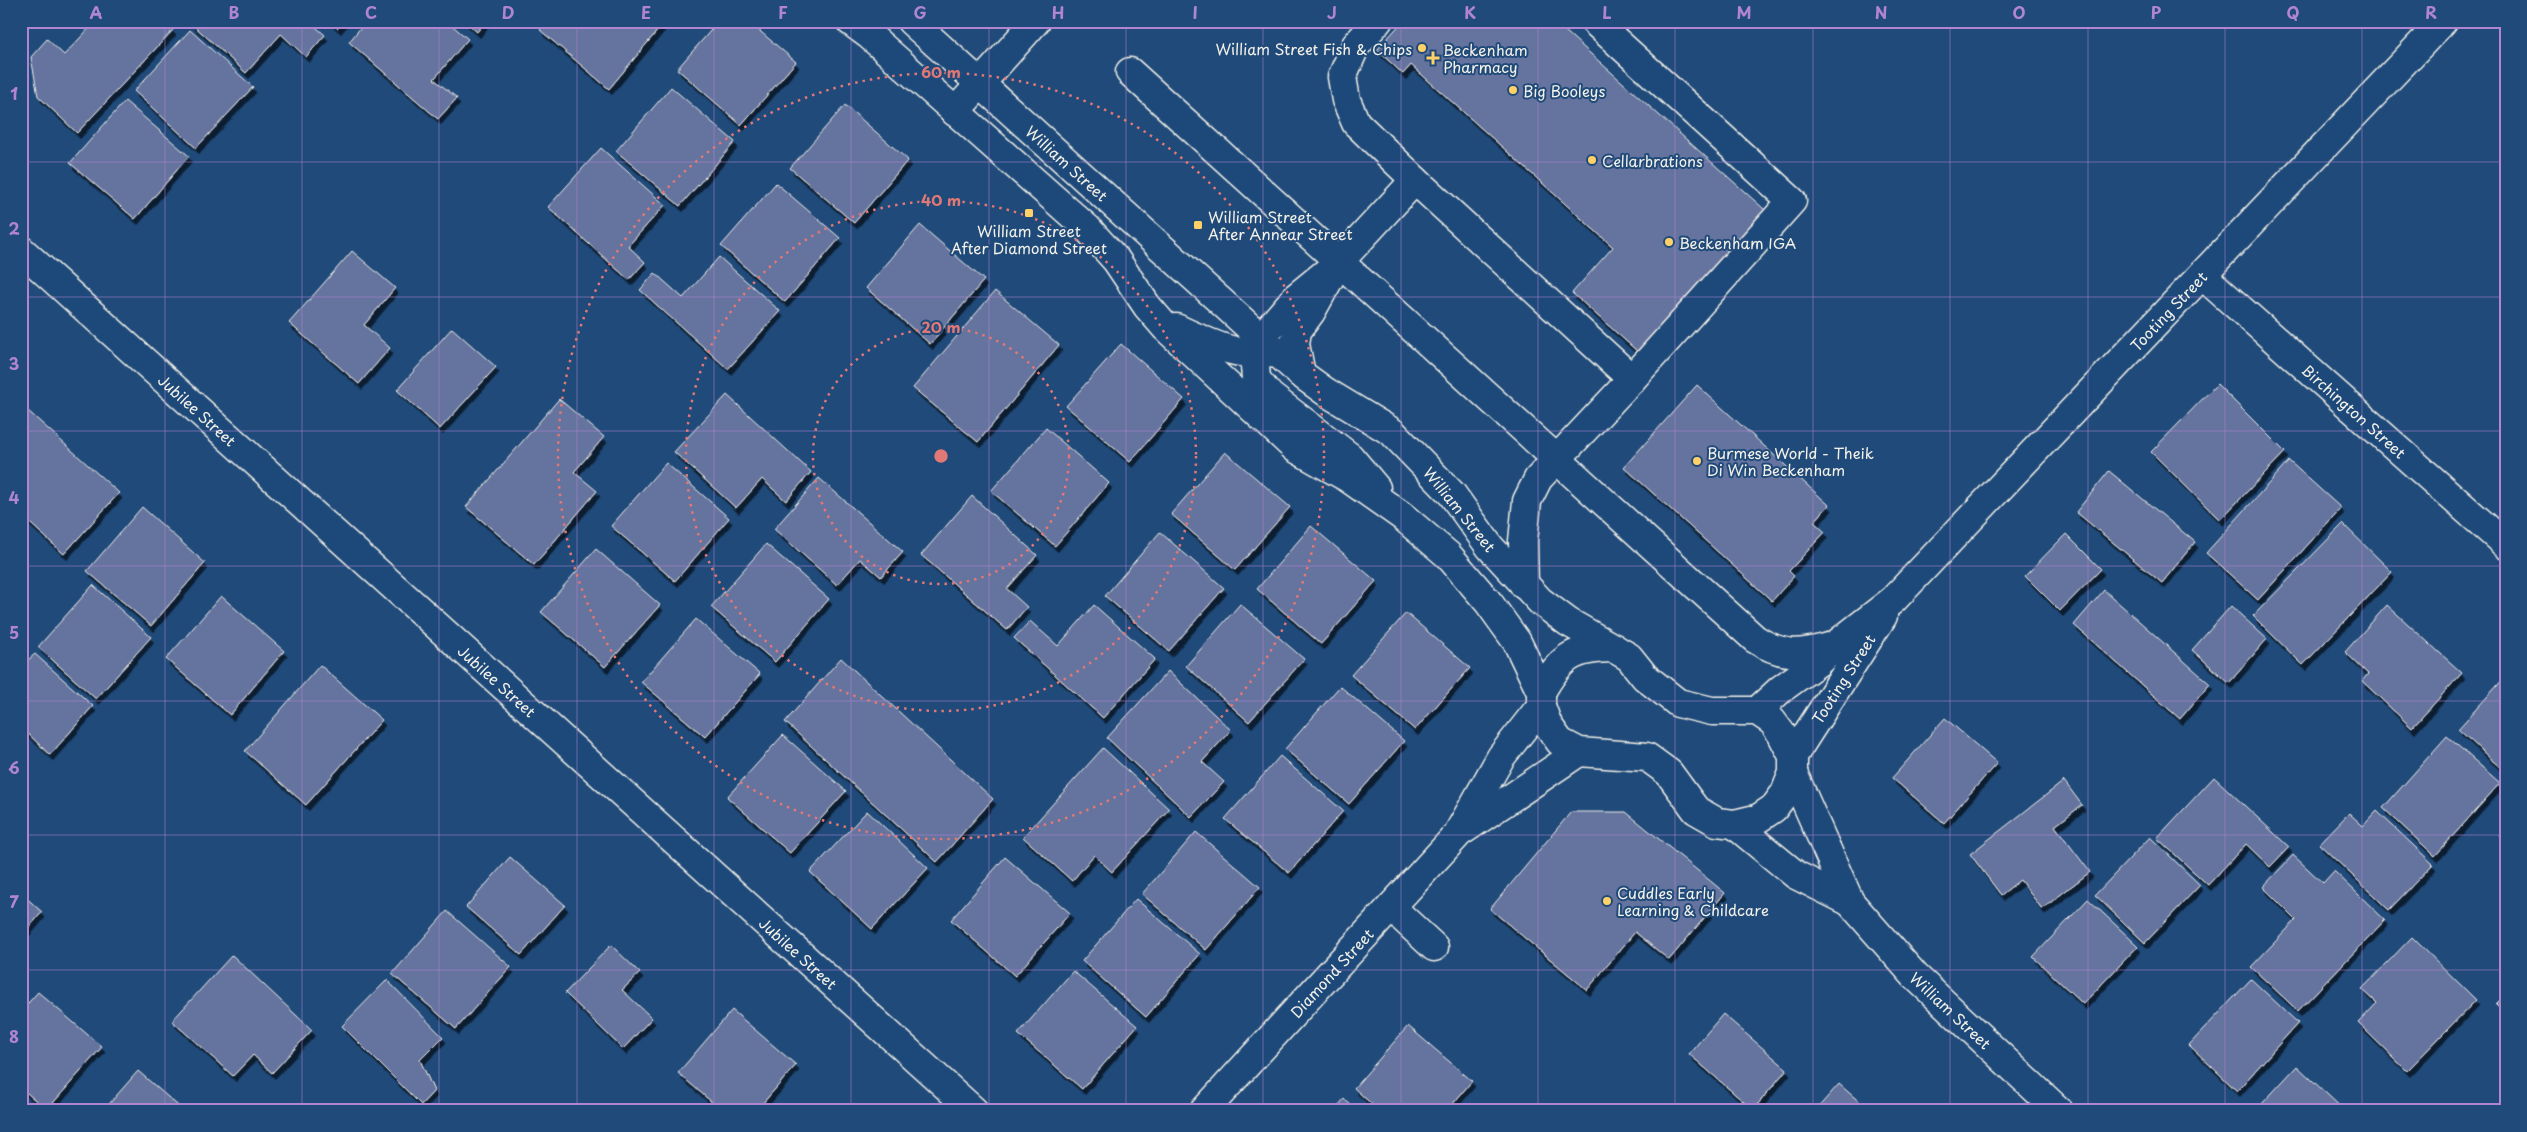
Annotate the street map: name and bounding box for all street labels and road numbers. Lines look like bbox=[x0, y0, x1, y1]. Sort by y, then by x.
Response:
street label: William Street bbox=[1021, 120, 1113, 206]
street label: Tooting Street bbox=[2124, 265, 2212, 356]
street label: Birchington Street bbox=[2297, 358, 2412, 463]
street label: Jubilee Street bbox=[153, 368, 242, 451]
street label: William Street bbox=[1418, 461, 1502, 557]
street label: Tooting Street bbox=[1805, 629, 1880, 728]
street label: Jubilee Street bbox=[453, 639, 542, 722]
street label: Jubilee Street bbox=[754, 911, 843, 994]
street label: Diamond Street bbox=[1284, 923, 1378, 1022]
street label: William Street bbox=[1905, 966, 1997, 1054]

